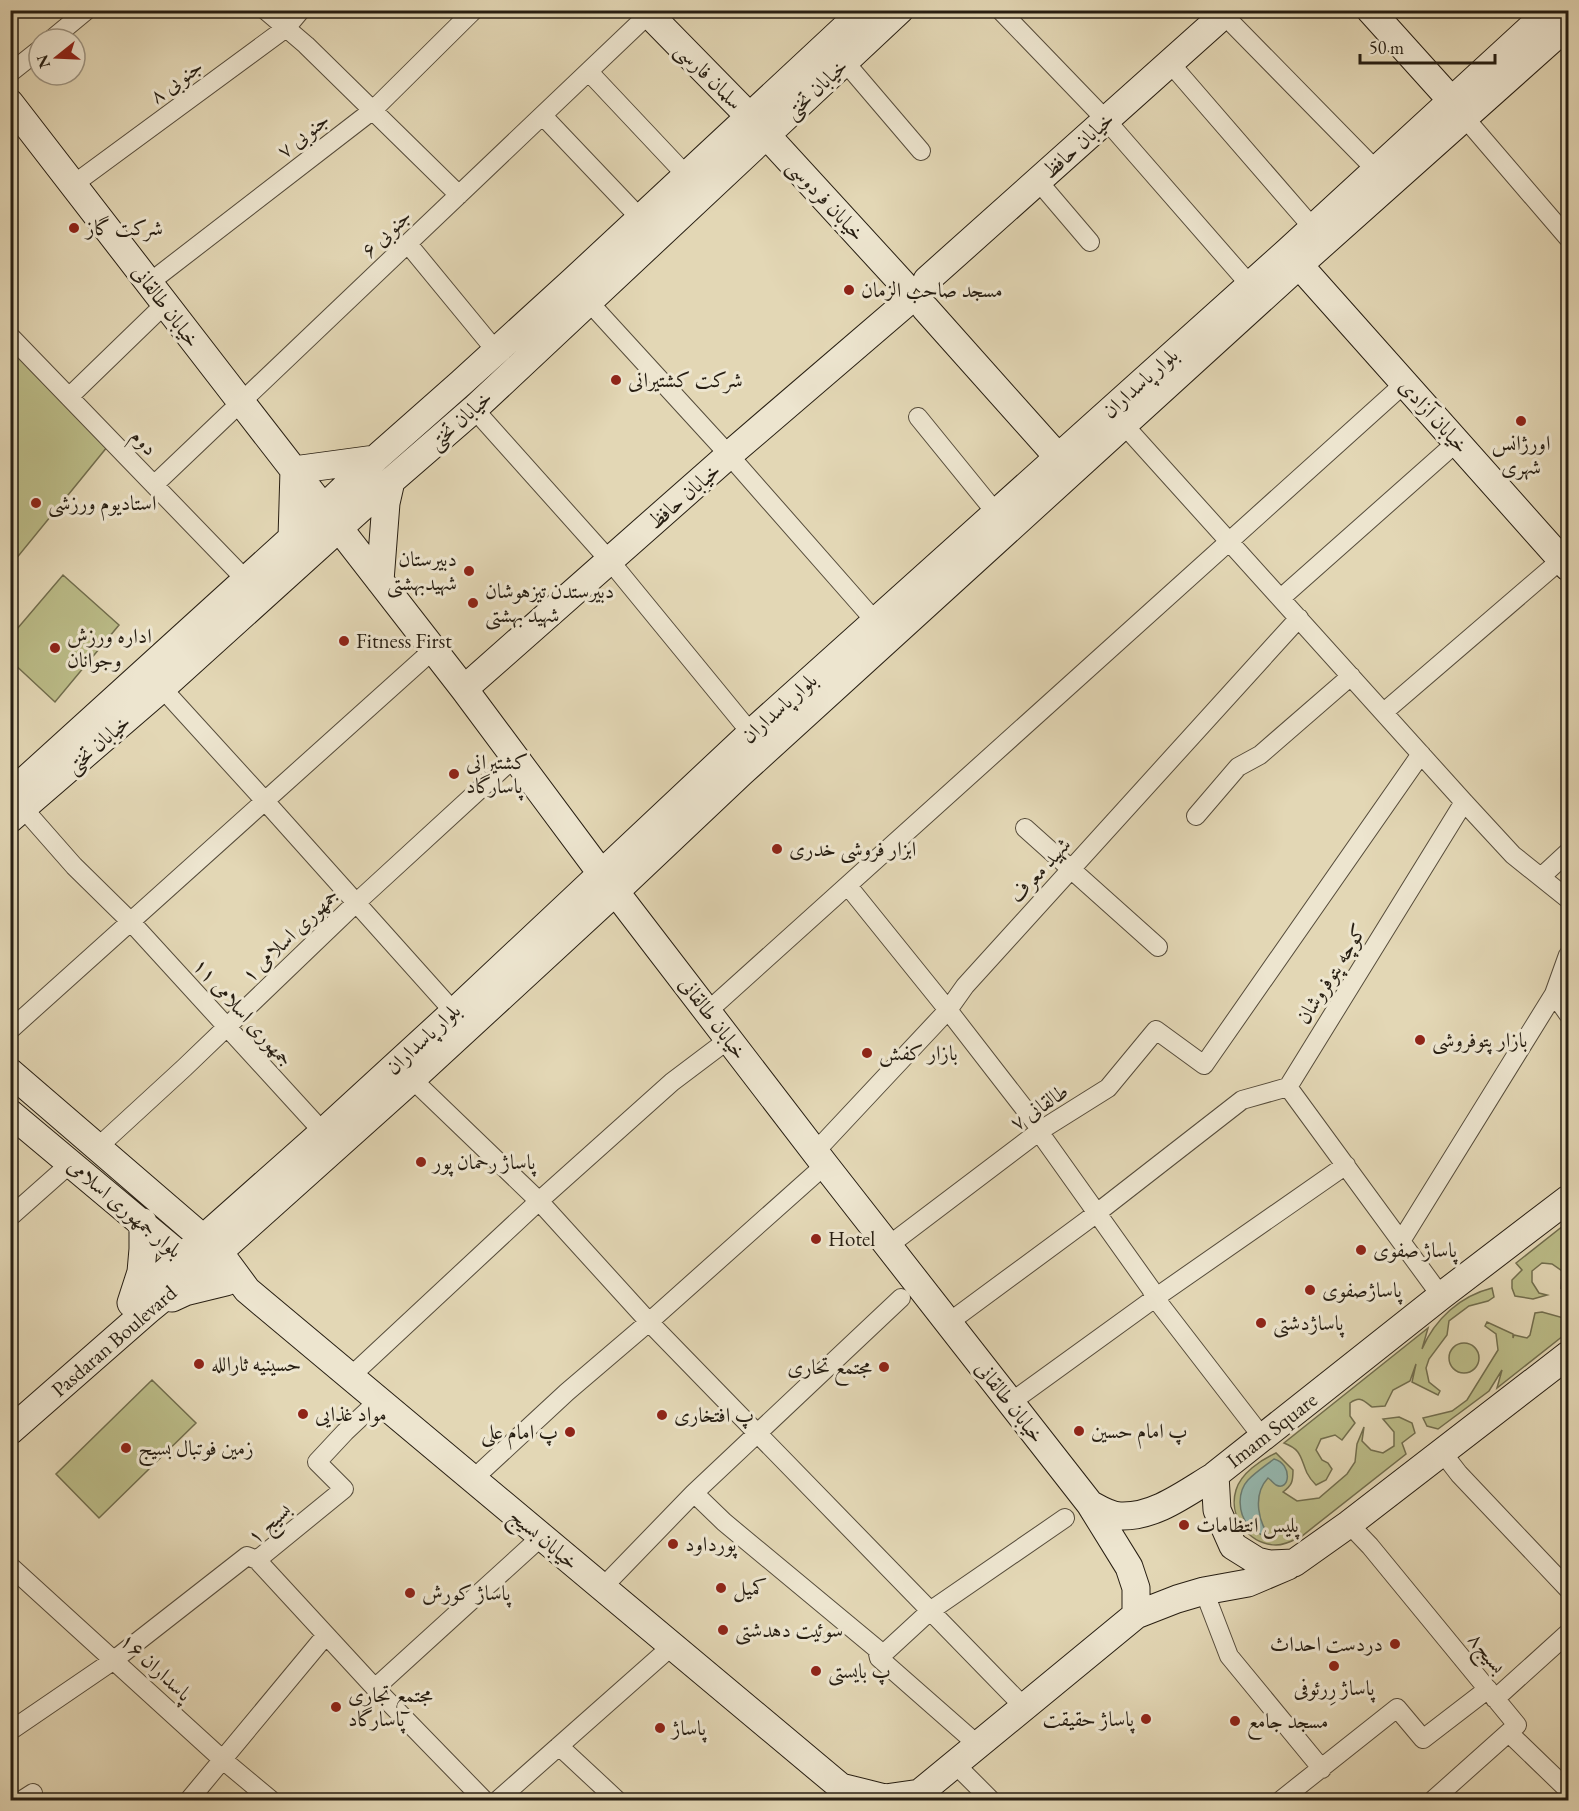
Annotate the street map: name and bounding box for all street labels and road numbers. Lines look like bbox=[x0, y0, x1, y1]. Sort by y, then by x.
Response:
street label: سلمان فارسی bbox=[668, 36, 749, 117]
street label: ۸ جنوبی bbox=[144, 52, 209, 111]
street label: خیابان تختی bbox=[778, 52, 855, 126]
street label: خیابان حافظ bbox=[1036, 105, 1119, 184]
street label: ۷ جنوبی bbox=[271, 106, 336, 165]
street label: خیابان فردوسی bbox=[780, 153, 871, 248]
street label: ۶ جنوبی bbox=[355, 202, 418, 264]
street label: خیابان طالقانی bbox=[126, 259, 206, 353]
street label: بلوار پاسداران bbox=[1096, 341, 1185, 425]
street label: خیابان آزادی bbox=[1394, 373, 1475, 459]
street label: خیابان تختی bbox=[422, 384, 499, 457]
street label: دوم bbox=[122, 422, 164, 464]
street label: خیابان حافظ bbox=[642, 457, 726, 535]
street label: بلوار پاسداران bbox=[735, 666, 824, 750]
street label: خیابان تختی bbox=[60, 708, 137, 781]
street label: شهید معرف bbox=[1003, 831, 1077, 909]
street label: جمهوری اسلامی ۱ bbox=[235, 882, 344, 988]
street label: کوچه پتوفروشان bbox=[1289, 918, 1374, 1030]
street label: جمهوری اسلامی ۱۱ bbox=[187, 952, 299, 1072]
street label: خیابان طالقانی bbox=[673, 971, 753, 1065]
street label: بلوار پاسداران bbox=[379, 997, 467, 1082]
street label: طالقانی ۷ bbox=[1004, 1077, 1073, 1136]
street label: بلوار جمهوری اسلامی bbox=[62, 1152, 188, 1263]
street label: Pasdaran Boulevard bbox=[45, 1279, 182, 1402]
street label: خیابان طالقانی bbox=[970, 1355, 1051, 1448]
street label: Imam Square bbox=[1221, 1386, 1322, 1473]
street label: بسیج ۱ bbox=[241, 1496, 301, 1554]
street label: خیابان بسیج bbox=[500, 1502, 584, 1580]
street label: پاسداران ۱۶ bbox=[113, 1626, 199, 1709]
street label: بسیج۸ bbox=[1458, 1626, 1513, 1683]

